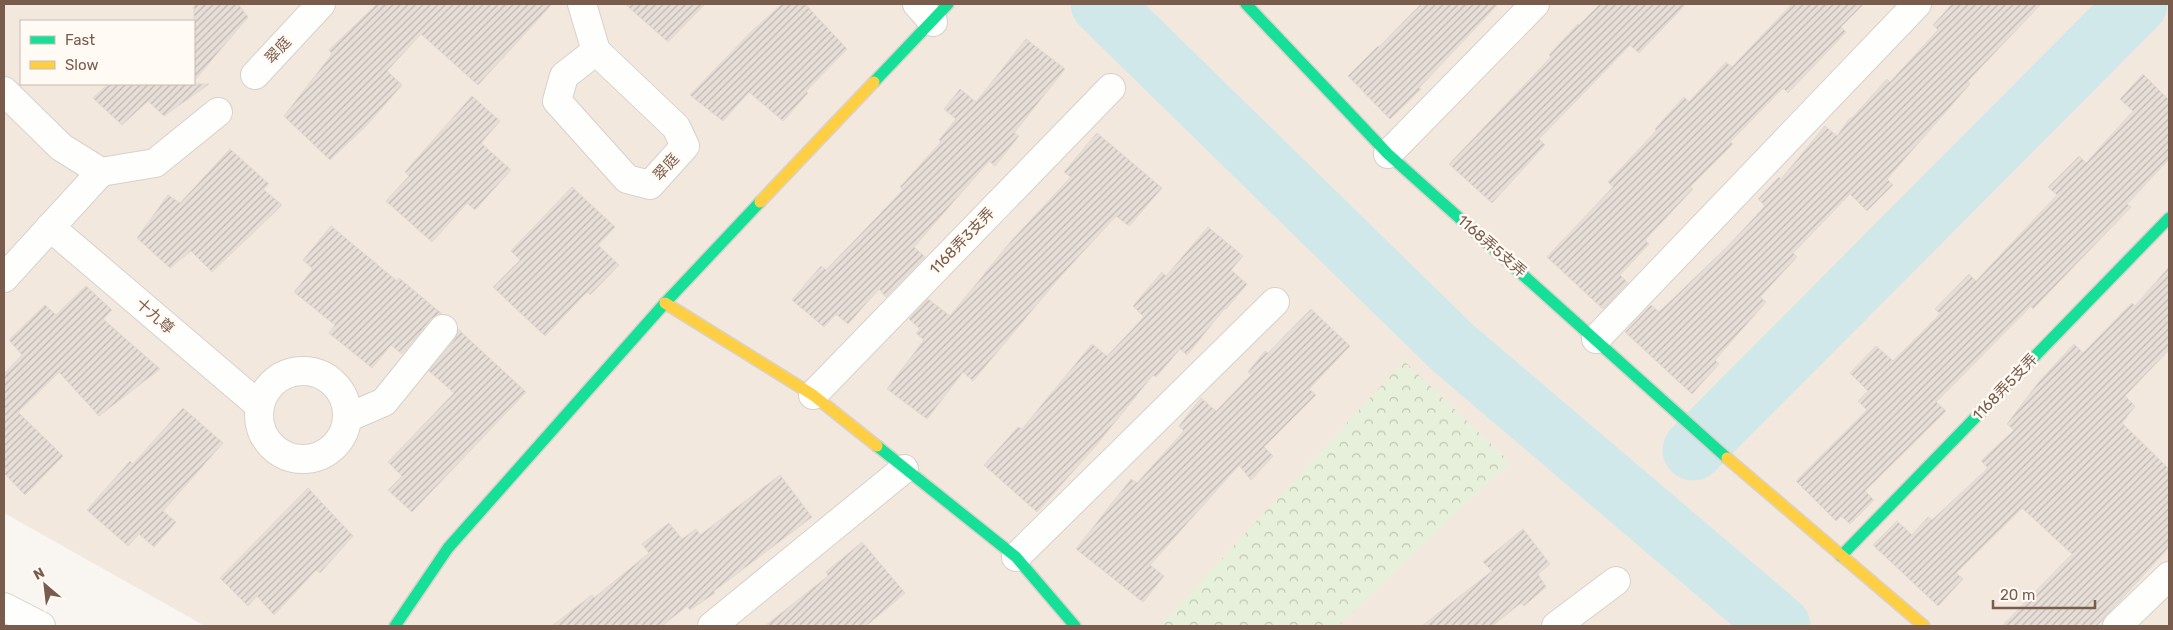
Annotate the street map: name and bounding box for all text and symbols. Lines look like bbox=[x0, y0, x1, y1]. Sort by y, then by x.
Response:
legend bbox=[20, 20, 195, 85]
text: Fast bbox=[65, 31, 95, 49]
street label: 翠庭 bbox=[261, 33, 295, 67]
text: Slow bbox=[65, 56, 98, 74]
street label: 翠庭 bbox=[649, 150, 683, 184]
street label: 1168弄3支弄 bbox=[926, 204, 998, 278]
street label: 1168弄5支弄 bbox=[1454, 211, 1530, 281]
street label: 十九尊 bbox=[132, 294, 178, 338]
street label: 1168弄5支弄 bbox=[1969, 350, 2041, 424]
north arrow bbox=[20, 560, 70, 610]
text: N bbox=[31, 564, 48, 584]
scale bar bbox=[1993, 578, 2096, 610]
text: 20 m bbox=[2000, 586, 2035, 604]

